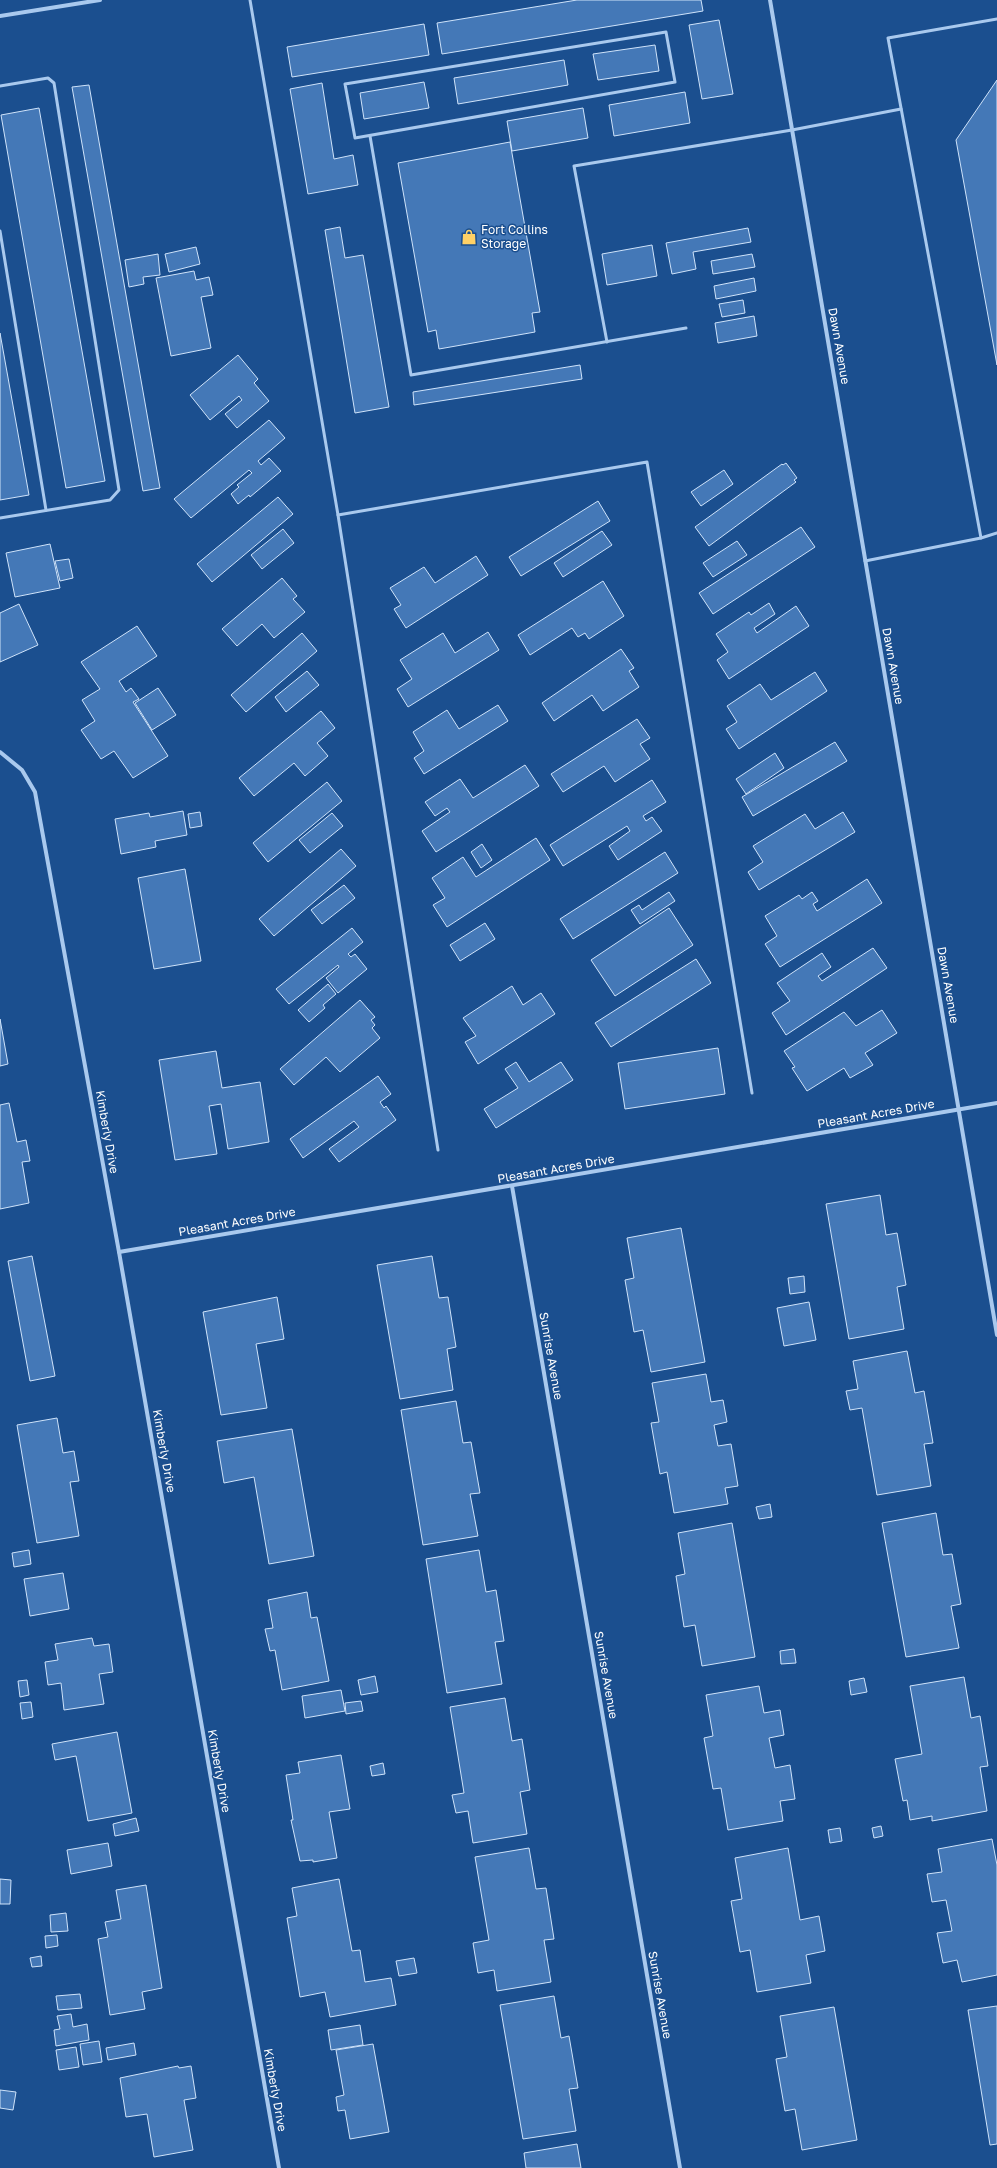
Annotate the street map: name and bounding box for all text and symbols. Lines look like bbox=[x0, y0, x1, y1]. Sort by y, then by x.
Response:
place label: Fort Collins Storage bbox=[481, 222, 548, 251]
shop icon: Fort Collins Storage bbox=[460, 228, 478, 246]
street label: Dawn Avenue bbox=[825, 306, 854, 385]
street label: Dawn Avenue bbox=[879, 626, 908, 705]
street label: Dawn Avenue bbox=[934, 945, 963, 1024]
street label: Kimberly Drive bbox=[93, 1089, 122, 1175]
street label: Pleasant Acres Drive bbox=[816, 1096, 936, 1131]
street label: Pleasant Acres Drive bbox=[496, 1151, 616, 1186]
street label: Pleasant Acres Drive bbox=[177, 1204, 297, 1239]
street label: Sunrise Avenue bbox=[536, 1311, 567, 1401]
street label: Kimberly Drive bbox=[150, 1408, 179, 1494]
street label: Sunrise Avenue bbox=[591, 1630, 622, 1720]
street label: Kimberly Drive bbox=[205, 1728, 234, 1814]
street label: Sunrise Avenue bbox=[645, 1950, 676, 2040]
street label: Kimberly Drive bbox=[261, 2047, 290, 2133]

